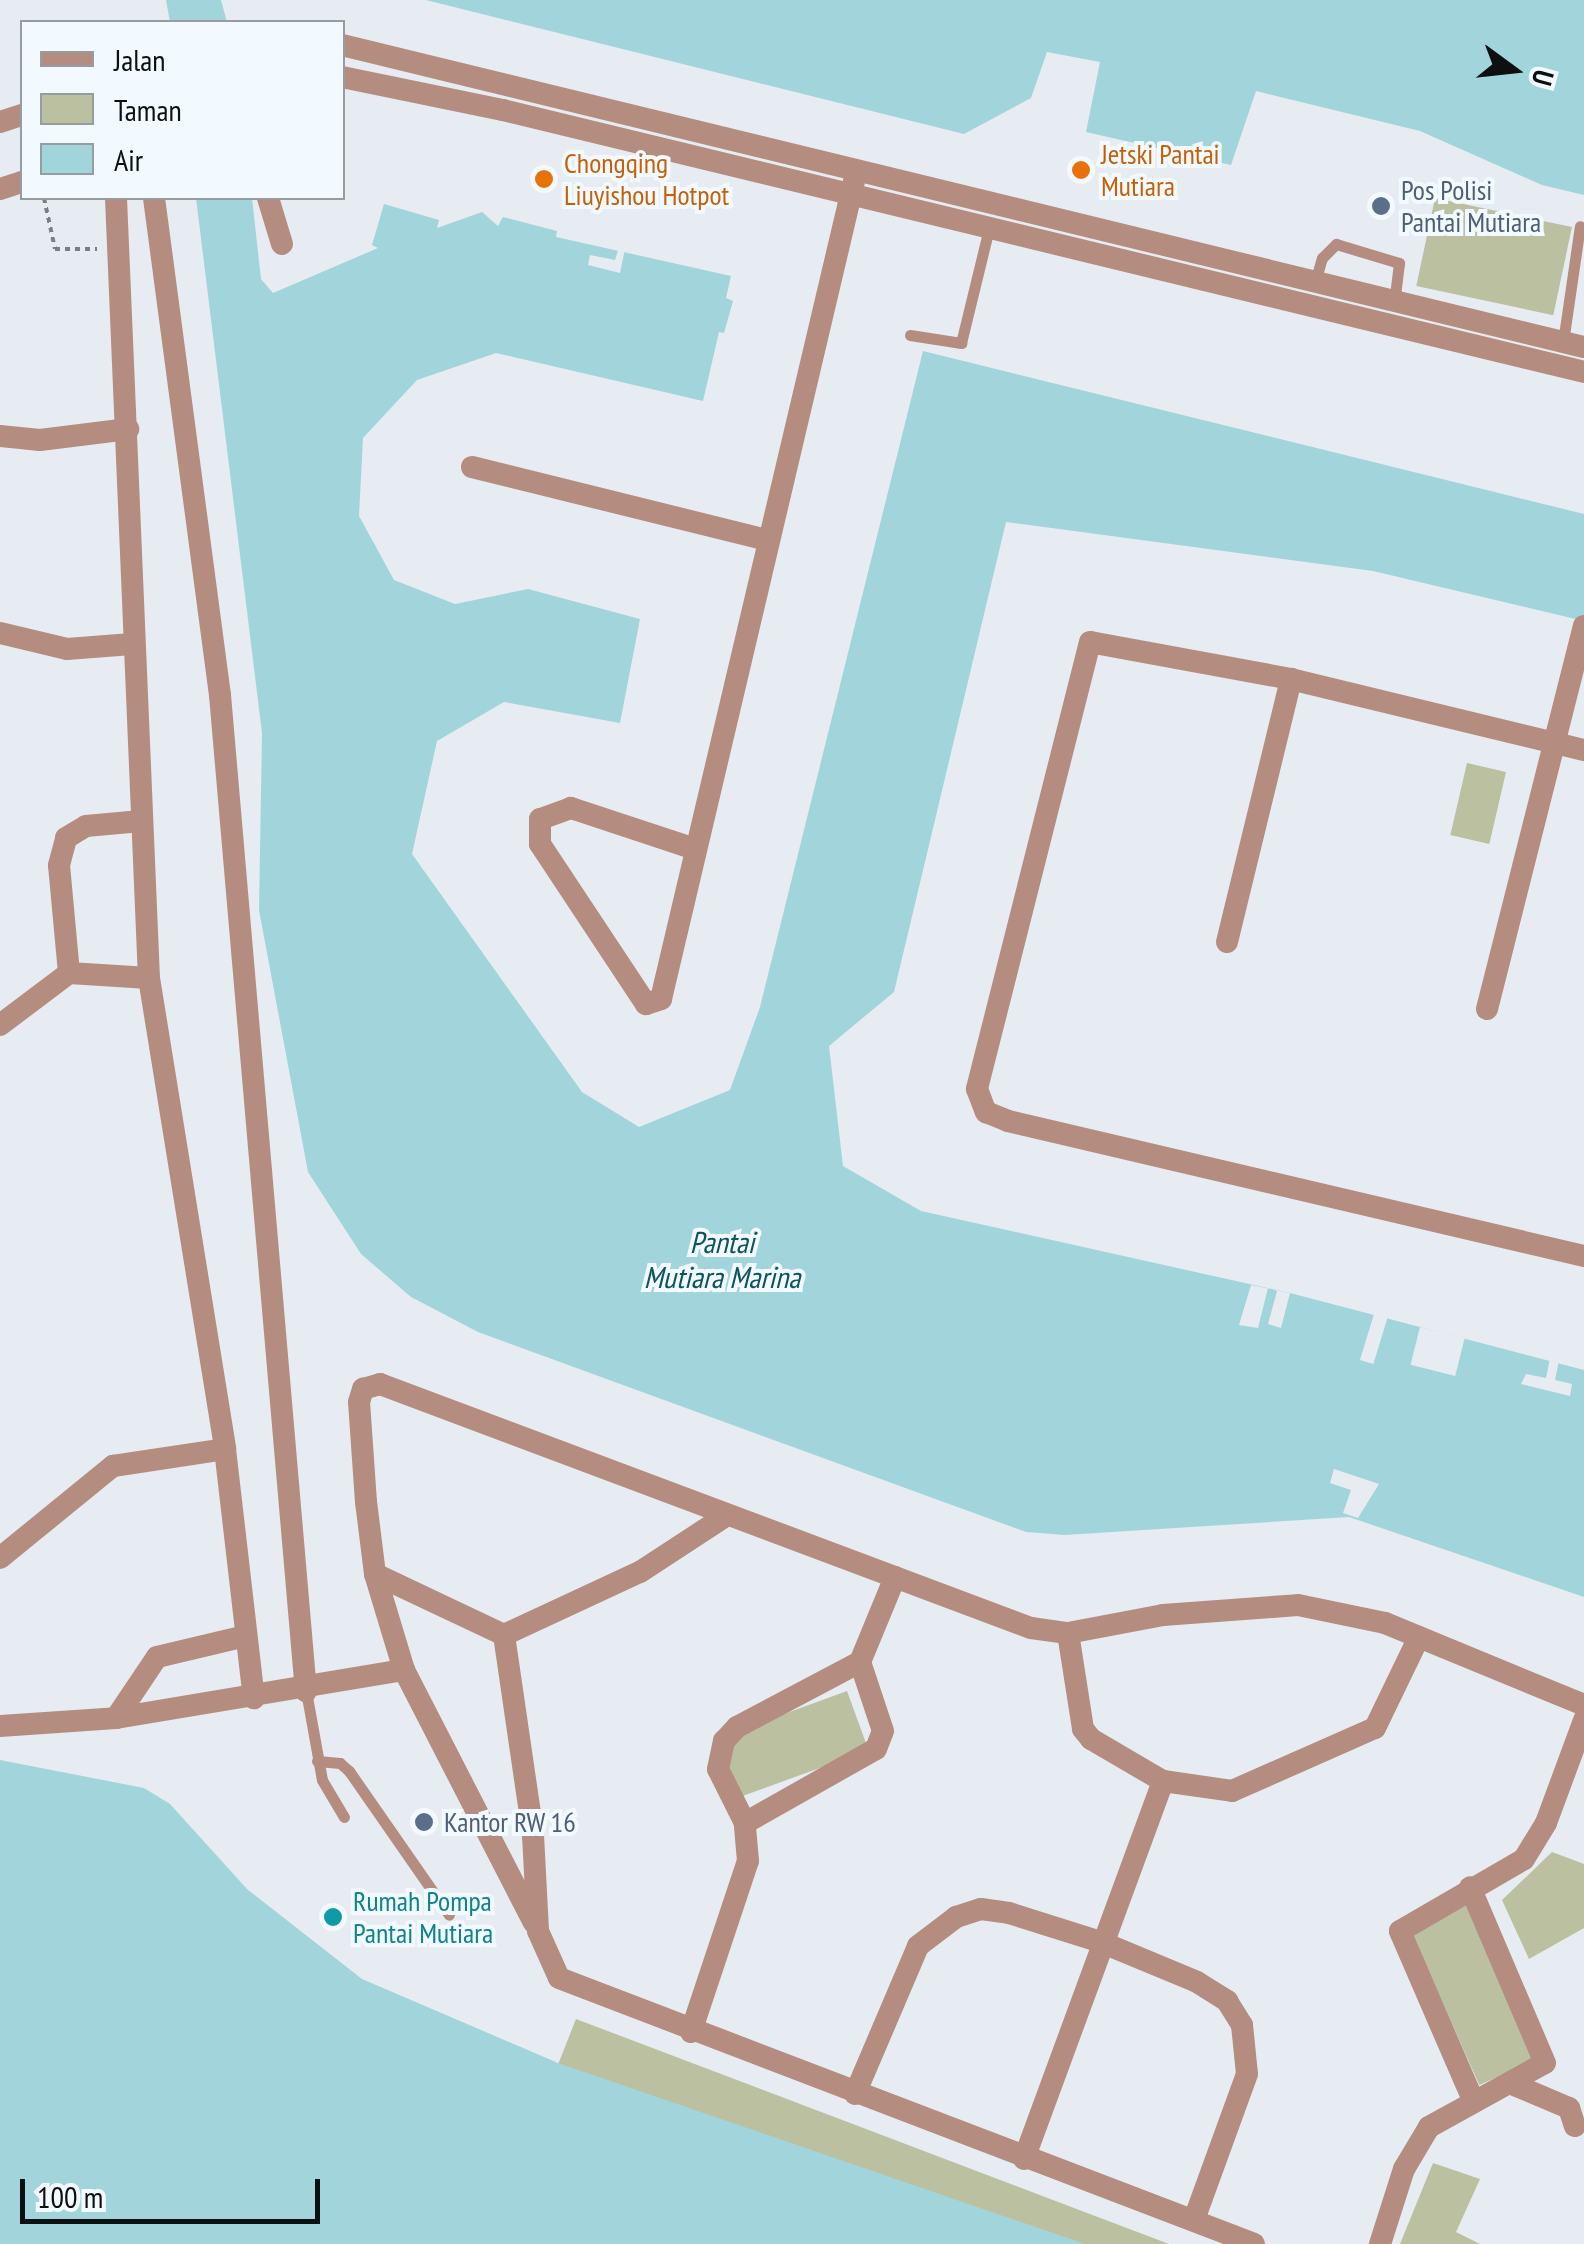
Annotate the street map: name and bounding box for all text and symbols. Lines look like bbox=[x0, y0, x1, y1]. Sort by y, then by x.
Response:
legend bbox=[20, 20, 345, 200]
north arrow bbox=[1464, 20, 1564, 120]
text: Jalan bbox=[114, 40, 165, 79]
text: U bbox=[1524, 66, 1563, 90]
text: Taman bbox=[114, 90, 182, 129]
place label: Jetski Pantai Mutiara bbox=[1101, 137, 1220, 203]
text: Air bbox=[114, 140, 143, 179]
place label: Chongqing Liuyishou Hotpot bbox=[564, 146, 729, 212]
marker: Jetski Pantai Mutiara bbox=[1070, 159, 1092, 181]
marker: Chongqing Liuyishou Hotpot bbox=[533, 168, 555, 190]
place label: Pos Polisi Pantai Mutiara bbox=[1401, 173, 1541, 239]
marker: Pos Polisi Pantai Mutiara bbox=[1370, 195, 1392, 217]
water label: Pantai Mutiara Marina bbox=[644, 1224, 800, 1294]
place label: Kantor RW 16 bbox=[444, 1805, 576, 1839]
marker: Kantor RW 16 bbox=[413, 1811, 435, 1833]
place label: Rumah Pompa Pantai Mutiara bbox=[353, 1884, 493, 1950]
marker: Rumah Pompa Pantai Mutiara bbox=[322, 1906, 344, 1928]
scale bar bbox=[25, 2159, 325, 2221]
text: 100 m bbox=[37, 2177, 103, 2216]

